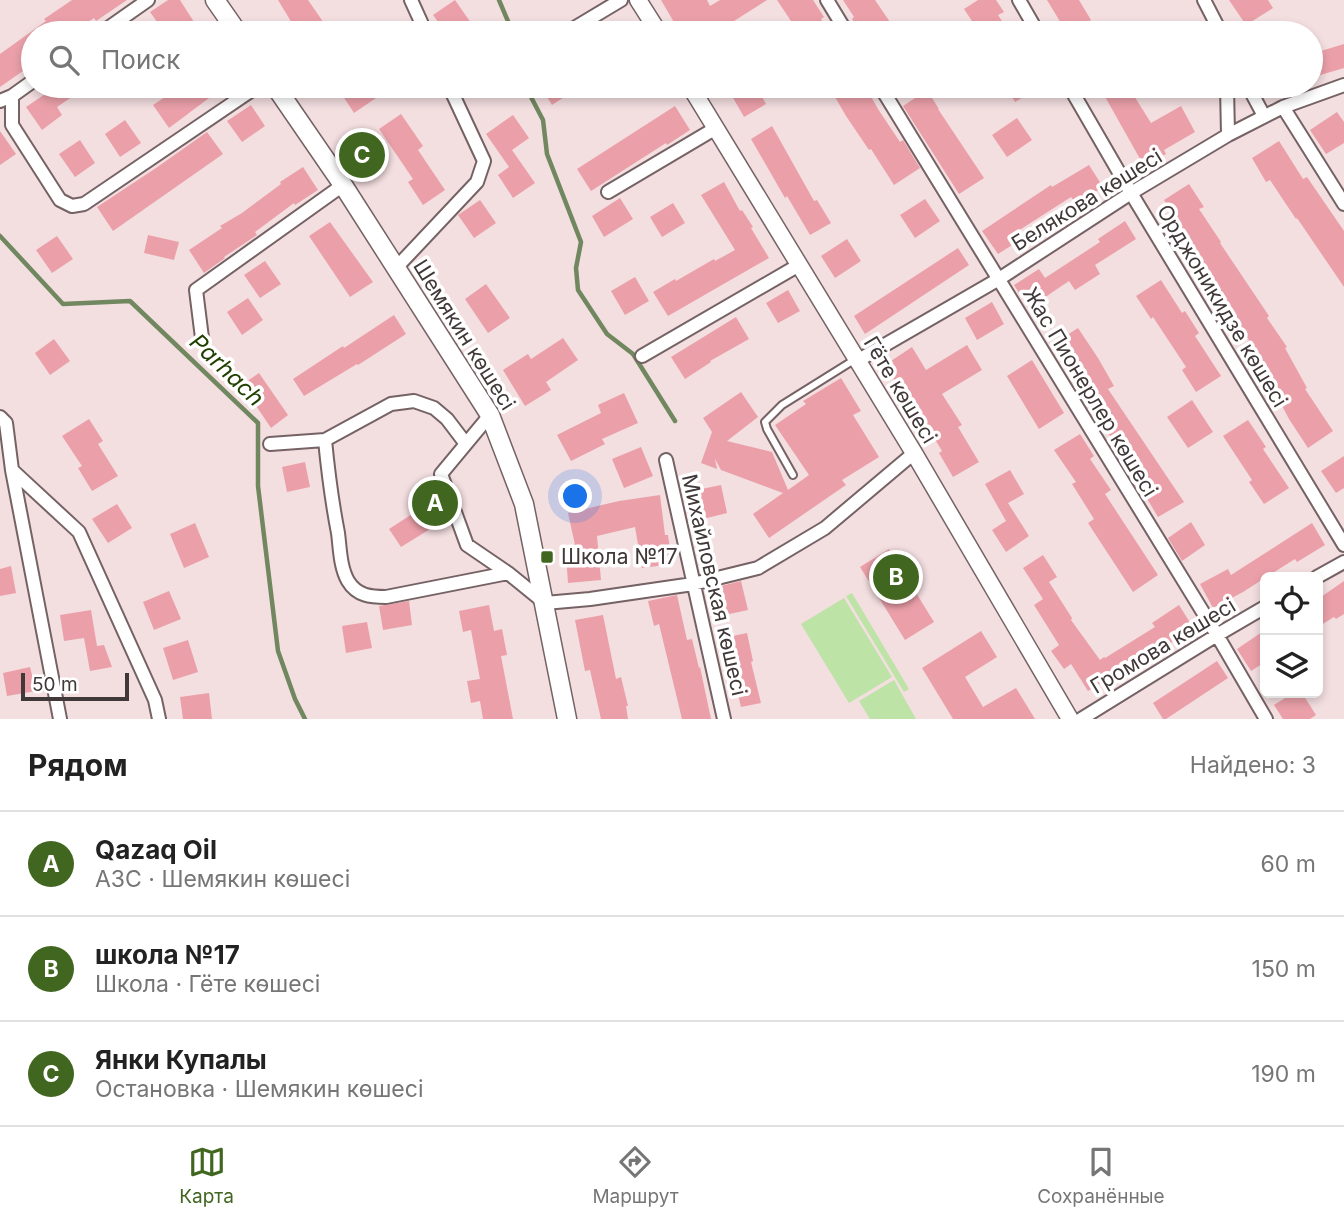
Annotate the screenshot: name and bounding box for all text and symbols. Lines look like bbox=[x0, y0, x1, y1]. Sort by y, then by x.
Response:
search box bbox=[21, 21, 1323, 98]
icon: search bbox=[45, 41, 83, 79]
text: Поиск bbox=[101, 44, 180, 75]
pin: C bbox=[339, 129, 385, 181]
street label: Белякова көшесі bbox=[1007, 143, 1167, 256]
street label: Орджоникидзе көшесі bbox=[1152, 200, 1293, 411]
street label: Шемякин көшесі bbox=[408, 255, 521, 414]
street label: Жас Пионерлер көшесі bbox=[1018, 282, 1163, 501]
water label: Parhach bbox=[184, 328, 270, 412]
street label: Гёте көшесі bbox=[859, 332, 942, 448]
street label: Михайловская көшесі bbox=[677, 472, 752, 698]
pin: A bbox=[412, 477, 458, 529]
your location bbox=[558, 479, 592, 513]
place label: Школа №17 bbox=[561, 544, 678, 569]
marker: Школа №17 bbox=[539, 549, 555, 565]
pin: B bbox=[873, 551, 919, 603]
map controls bbox=[1260, 572, 1323, 698]
button: locate bbox=[1260, 572, 1323, 635]
street label: Громова көшесі bbox=[1086, 592, 1240, 699]
button: layers bbox=[1260, 635, 1323, 698]
scale bar bbox=[21, 670, 130, 702]
text: 50 m bbox=[32, 673, 78, 696]
text: Рядом bbox=[28, 747, 128, 783]
text: Найдено: 3 bbox=[1190, 751, 1316, 779]
text: Qazaq Oil bbox=[95, 834, 217, 865]
text: A bbox=[42, 850, 60, 878]
text: 60 m bbox=[1261, 850, 1316, 878]
text: АЗС · Шемякин көшесі bbox=[95, 865, 350, 893]
text: школа №17 bbox=[95, 939, 240, 970]
text: B bbox=[43, 955, 59, 983]
text: 150 m bbox=[1252, 955, 1316, 983]
text: Школа · Гёте көшесі bbox=[95, 970, 320, 998]
text: Янки Купалы bbox=[95, 1044, 267, 1075]
text: C bbox=[42, 1060, 60, 1088]
text: 190 m bbox=[1251, 1060, 1316, 1088]
text: Остановка · Шемякин көшесі bbox=[95, 1075, 423, 1103]
tab: Карта bbox=[179, 1143, 234, 1208]
tab: Маршрут bbox=[592, 1143, 679, 1208]
tab: Сохранённые bbox=[1037, 1143, 1165, 1208]

